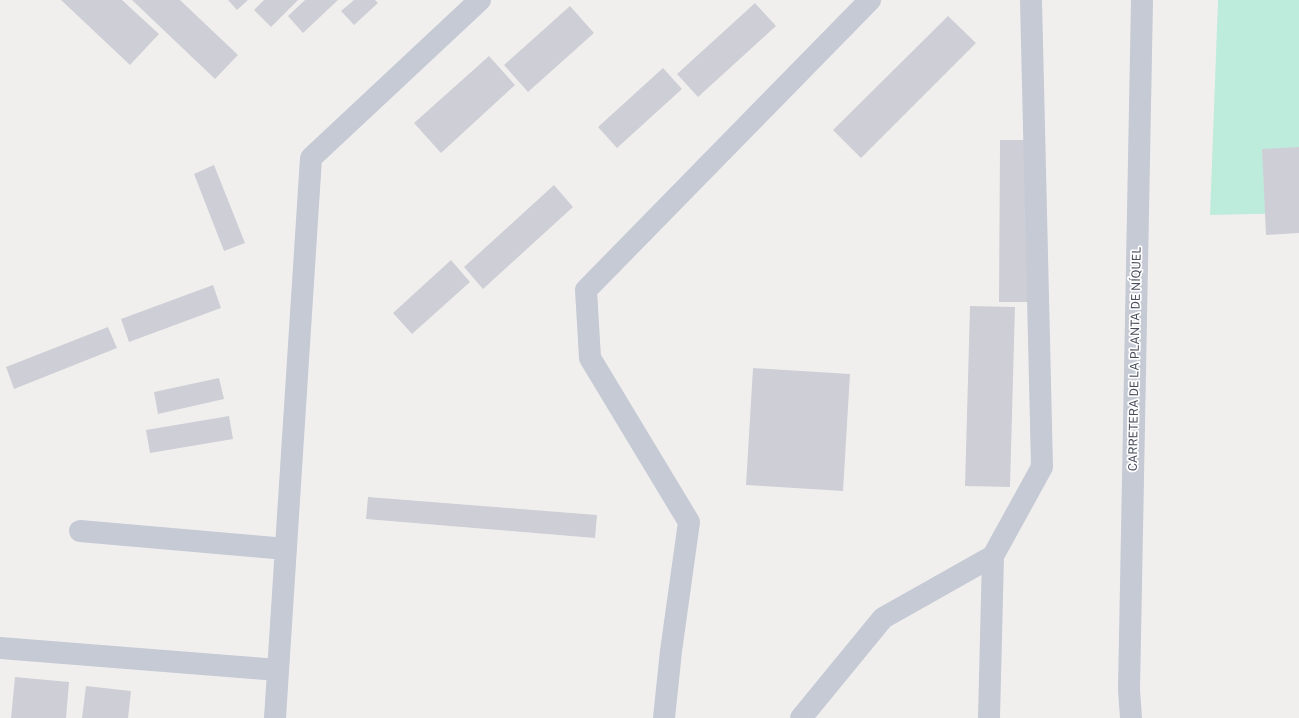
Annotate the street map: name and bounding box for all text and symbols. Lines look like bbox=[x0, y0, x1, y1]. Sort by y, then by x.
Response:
street label: CARRETERA DE LA PLANTA DE NÍQUEL bbox=[1126, 247, 1144, 471]

